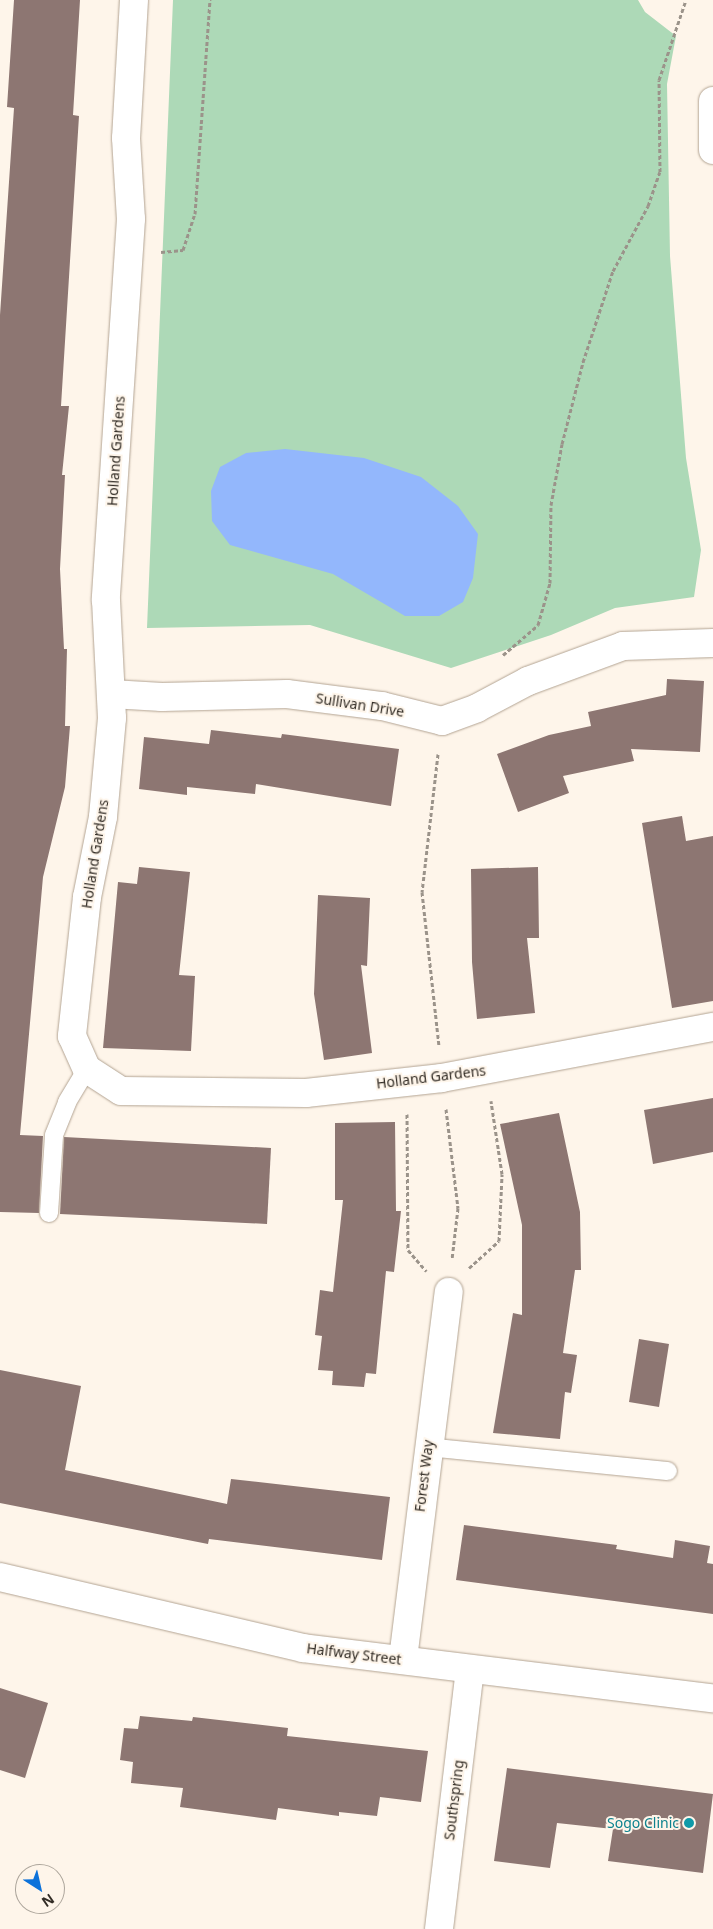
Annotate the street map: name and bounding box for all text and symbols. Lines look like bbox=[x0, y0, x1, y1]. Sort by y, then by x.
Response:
street label: Holland Gardens bbox=[104, 395, 128, 507]
street label: Sullivan Drive bbox=[315, 690, 405, 720]
street label: Holland Gardens bbox=[78, 798, 112, 910]
street label: Holland Gardens bbox=[375, 1062, 487, 1092]
street label: Forest Way bbox=[411, 1439, 437, 1513]
street label: Halfway Street bbox=[306, 1640, 402, 1668]
street label: Southspring bbox=[441, 1759, 467, 1841]
place label: Sogo Clinic bbox=[607, 1815, 679, 1831]
marker: Sogo Clinic bbox=[683, 1817, 695, 1829]
north arrow bbox=[15, 1864, 65, 1914]
text: N bbox=[38, 1890, 58, 1912]

